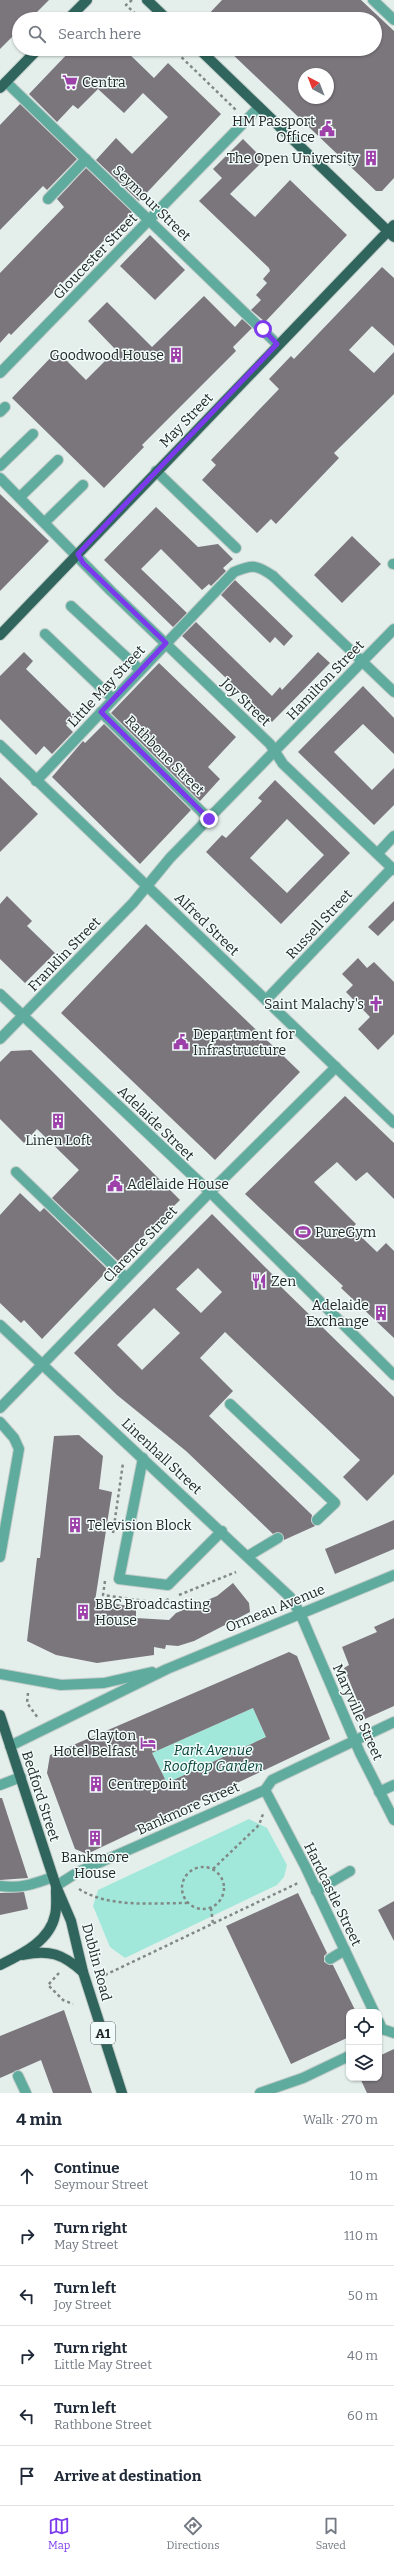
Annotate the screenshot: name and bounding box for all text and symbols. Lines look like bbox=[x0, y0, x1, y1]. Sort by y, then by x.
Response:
search box bbox=[12, 12, 382, 56]
icon: search bbox=[26, 23, 48, 45]
text: Search here bbox=[58, 25, 141, 43]
north arrow bbox=[298, 68, 334, 104]
supermarket icon: Centra bbox=[61, 73, 79, 91]
place label: Centra bbox=[82, 74, 126, 91]
place label: HM Passport Office bbox=[232, 113, 315, 146]
public building icon: HM Passport Office bbox=[318, 120, 336, 138]
building icon: The Open University bbox=[362, 149, 380, 167]
place label: The Open University bbox=[227, 150, 360, 167]
street label: Seymour Street bbox=[109, 162, 194, 245]
street label: Gloucester Street bbox=[50, 210, 141, 303]
route start bbox=[254, 320, 272, 338]
building icon: Goodwood House bbox=[167, 346, 185, 364]
place label: Goodwood House bbox=[49, 347, 164, 364]
street label: May Street bbox=[156, 390, 217, 451]
street label: Hamilton Street bbox=[283, 637, 368, 724]
street label: Little May Street bbox=[64, 642, 149, 731]
street label: Joy Street bbox=[217, 674, 274, 730]
street label: Rathbone Street bbox=[121, 712, 208, 799]
route end bbox=[200, 810, 218, 828]
street label: Russell Street bbox=[283, 886, 356, 963]
street label: Alfred Street bbox=[171, 889, 242, 959]
street label: Franklin Street bbox=[25, 914, 104, 995]
church icon: Saint Malachy's bbox=[367, 995, 385, 1013]
place label: Saint Malachy's bbox=[264, 996, 364, 1013]
place label: Department for Infrastructure bbox=[193, 1026, 295, 1059]
public building icon: Department for Infrastructure bbox=[172, 1033, 190, 1051]
street label: Adelaide Street bbox=[114, 1083, 197, 1164]
building icon: Linen Loft bbox=[49, 1112, 67, 1130]
place label: Linen Loft bbox=[25, 1132, 91, 1149]
public building icon: Adelaide House bbox=[106, 1175, 124, 1193]
place label: Adelaide House bbox=[127, 1176, 229, 1193]
street label: Clarence Street bbox=[100, 1203, 181, 1286]
sports icon: PureGym bbox=[294, 1223, 312, 1241]
place label: PureGym bbox=[315, 1224, 377, 1241]
restaurant icon: Zen bbox=[250, 1272, 268, 1290]
place label: Zen bbox=[271, 1273, 296, 1290]
place label: Adelaide Exchange bbox=[306, 1297, 369, 1330]
building icon: Adelaide Exchange bbox=[372, 1304, 390, 1322]
street label: Linenhall Street bbox=[118, 1415, 205, 1498]
building icon: Television Block bbox=[66, 1516, 84, 1534]
place label: Television Block bbox=[87, 1517, 191, 1534]
street label: Ormeau Avenue bbox=[223, 1581, 327, 1636]
place label: BBC Broadcasting House bbox=[95, 1596, 210, 1629]
building icon: BBC Broadcasting House bbox=[74, 1603, 92, 1621]
street label: Maryville Street bbox=[329, 1661, 386, 1763]
place label: Clayton Hotel Belfast bbox=[53, 1727, 136, 1760]
hotel icon: Clayton Hotel Belfast bbox=[139, 1734, 157, 1752]
park label: Park Avenue Rooftop Garden bbox=[163, 1742, 263, 1775]
street label: Bedford Street bbox=[18, 1749, 63, 1844]
building icon: Centrepoint bbox=[87, 1775, 105, 1793]
place label: Centrepoint bbox=[108, 1776, 186, 1793]
street label: Bankmore Street bbox=[134, 1778, 242, 1839]
building icon: Bankmore House bbox=[86, 1829, 104, 1847]
street label: Hardcastle Street bbox=[300, 1840, 365, 1949]
place label: Bankmore House bbox=[61, 1849, 129, 1882]
street label: Dublin Road bbox=[78, 1922, 115, 2003]
map controls bbox=[346, 2009, 382, 2081]
button: locate bbox=[346, 2009, 382, 2045]
road number: A1 bbox=[91, 2022, 115, 2044]
button: layers bbox=[346, 2045, 382, 2081]
text: 4 min bbox=[16, 2109, 62, 2130]
text: Walk · 270 m bbox=[303, 2112, 378, 2127]
text: Continue bbox=[54, 2159, 120, 2177]
icon: ahead bbox=[16, 2165, 38, 2187]
text: 10 m bbox=[349, 2168, 378, 2183]
text: Seymour Street bbox=[54, 2177, 148, 2192]
text: Turn right bbox=[54, 2219, 127, 2237]
icon: right bbox=[16, 2225, 38, 2247]
text: 110 m bbox=[344, 2228, 378, 2243]
text: May Street bbox=[54, 2237, 118, 2252]
text: Turn left bbox=[54, 2279, 116, 2297]
icon: left bbox=[16, 2285, 38, 2307]
text: 50 m bbox=[348, 2288, 378, 2303]
text: Joy Street bbox=[54, 2297, 112, 2312]
text: Turn right bbox=[54, 2339, 127, 2357]
icon: right bbox=[16, 2345, 38, 2367]
text: 40 m bbox=[347, 2348, 378, 2363]
text: Little May Street bbox=[54, 2357, 152, 2372]
text: Turn left bbox=[54, 2399, 116, 2417]
icon: left bbox=[16, 2405, 38, 2427]
text: 60 m bbox=[347, 2408, 378, 2423]
text: Rathbone Street bbox=[54, 2417, 152, 2432]
icon: arrive bbox=[16, 2465, 38, 2487]
text: Arrive at destination bbox=[54, 2467, 201, 2485]
tab: Map bbox=[48, 2515, 70, 2552]
tab: Directions bbox=[167, 2515, 219, 2552]
tab: Saved bbox=[316, 2515, 346, 2552]

